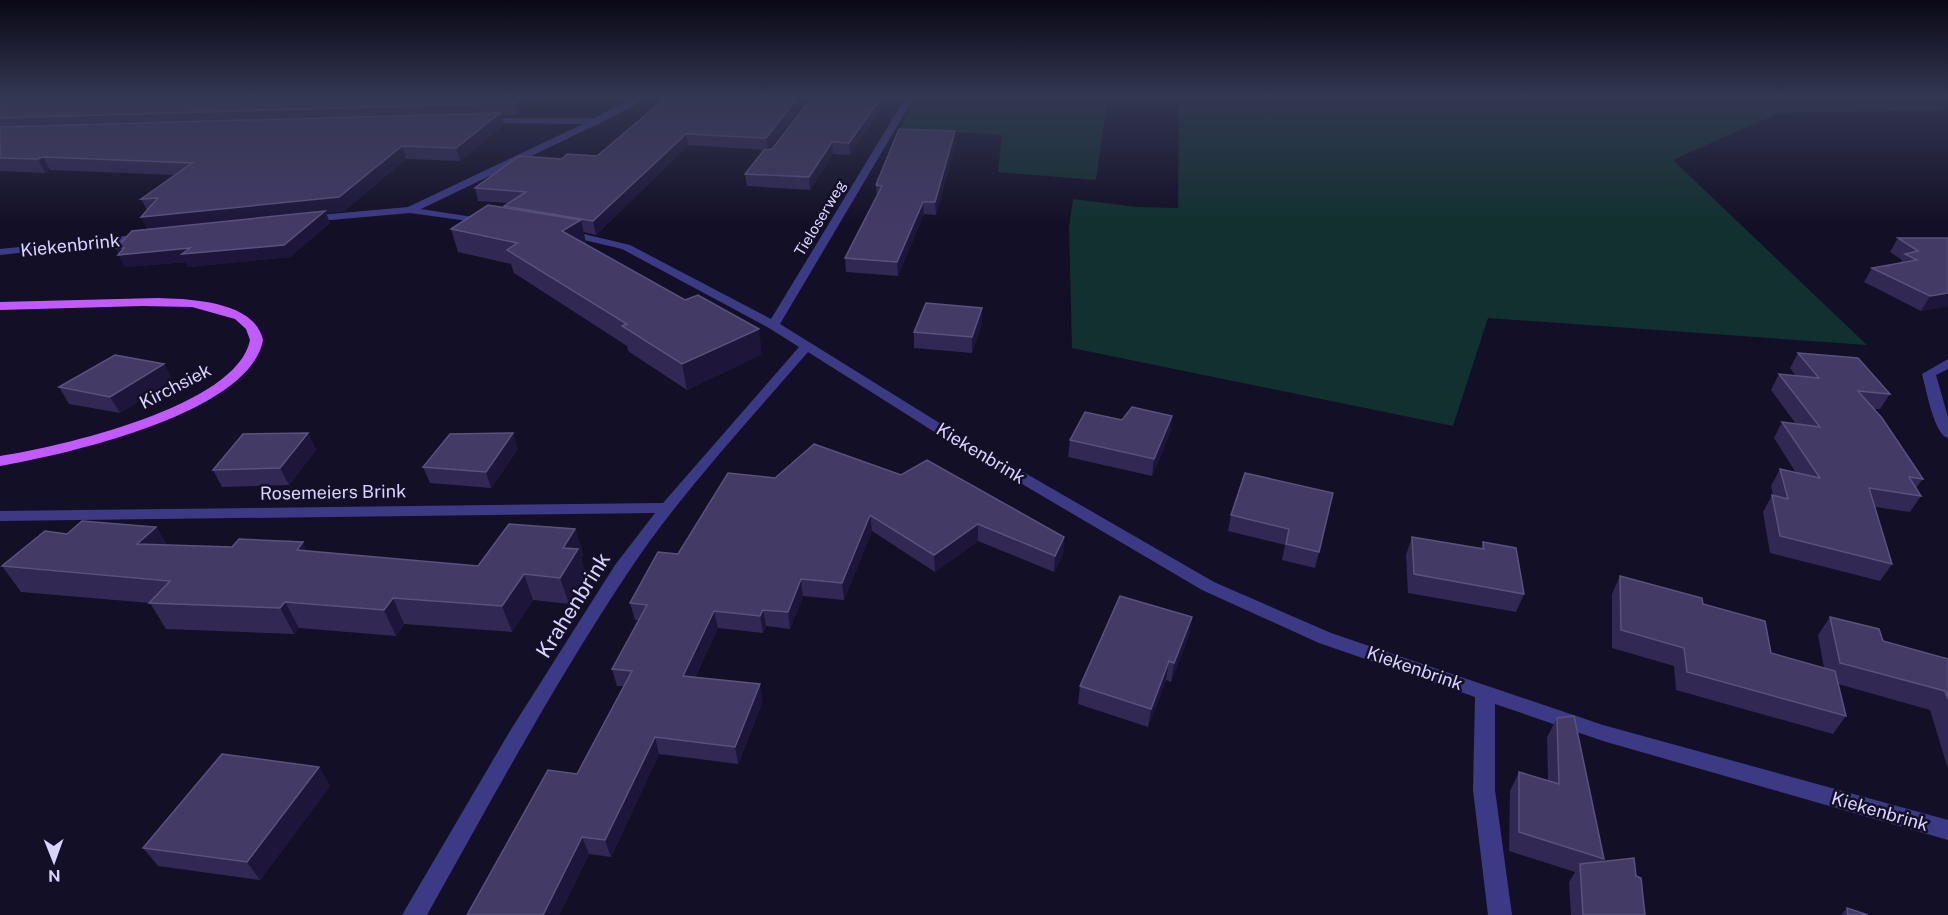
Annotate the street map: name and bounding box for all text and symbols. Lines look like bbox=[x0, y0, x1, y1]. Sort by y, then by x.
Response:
street label: Tieloserweg bbox=[791, 177, 849, 259]
street label: Kiekenbrink bbox=[19, 229, 121, 261]
street label: Kirchsiek bbox=[136, 359, 214, 413]
street label: Kiekenbrink bbox=[933, 418, 1029, 488]
street label: Rosemeiers Brink bbox=[260, 480, 406, 504]
street label: Krahenbrink bbox=[531, 547, 615, 662]
street label: Kiekenbrink bbox=[1364, 642, 1466, 694]
street label: Kiekenbrink bbox=[1829, 787, 1931, 835]
north arrow bbox=[24, 831, 84, 891]
text: N bbox=[48, 866, 61, 885]

